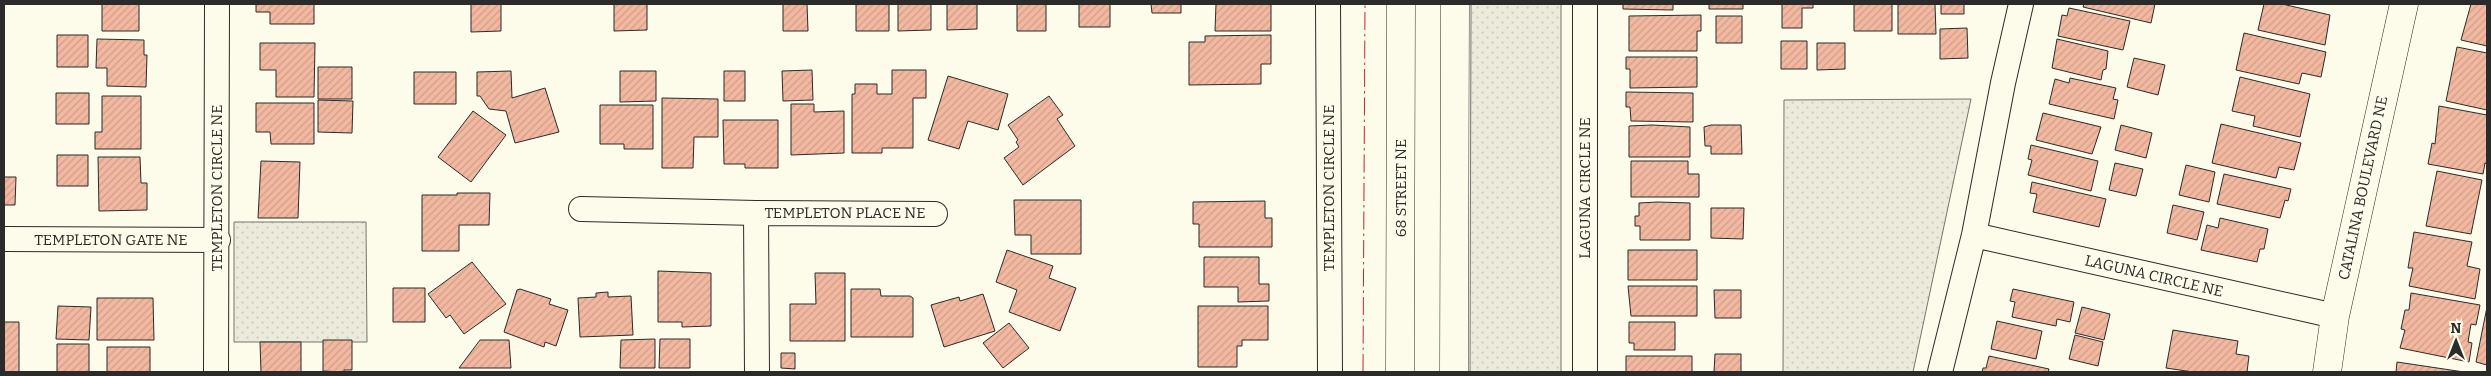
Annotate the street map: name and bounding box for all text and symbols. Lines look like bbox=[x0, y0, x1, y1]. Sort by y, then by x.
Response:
street label: CATALINA BOULEVARD NE bbox=[2335, 94, 2391, 282]
street label: TEMPLETON CIRCLE NE bbox=[208, 104, 226, 272]
street label: TEMPLETON CIRCLE NE bbox=[1320, 104, 1338, 272]
street label: LAGUNA CIRCLE NE bbox=[1576, 117, 1594, 259]
street label: 68 STREET NE bbox=[1392, 139, 1410, 237]
street label: TEMPLETON PLACE NE bbox=[764, 204, 926, 222]
street label: TEMPLETON GATE NE bbox=[34, 231, 188, 249]
street label: LAGUNA CIRCLE NE bbox=[2083, 251, 2225, 301]
north arrow bbox=[2431, 316, 2481, 366]
text: N bbox=[2451, 320, 2462, 337]

